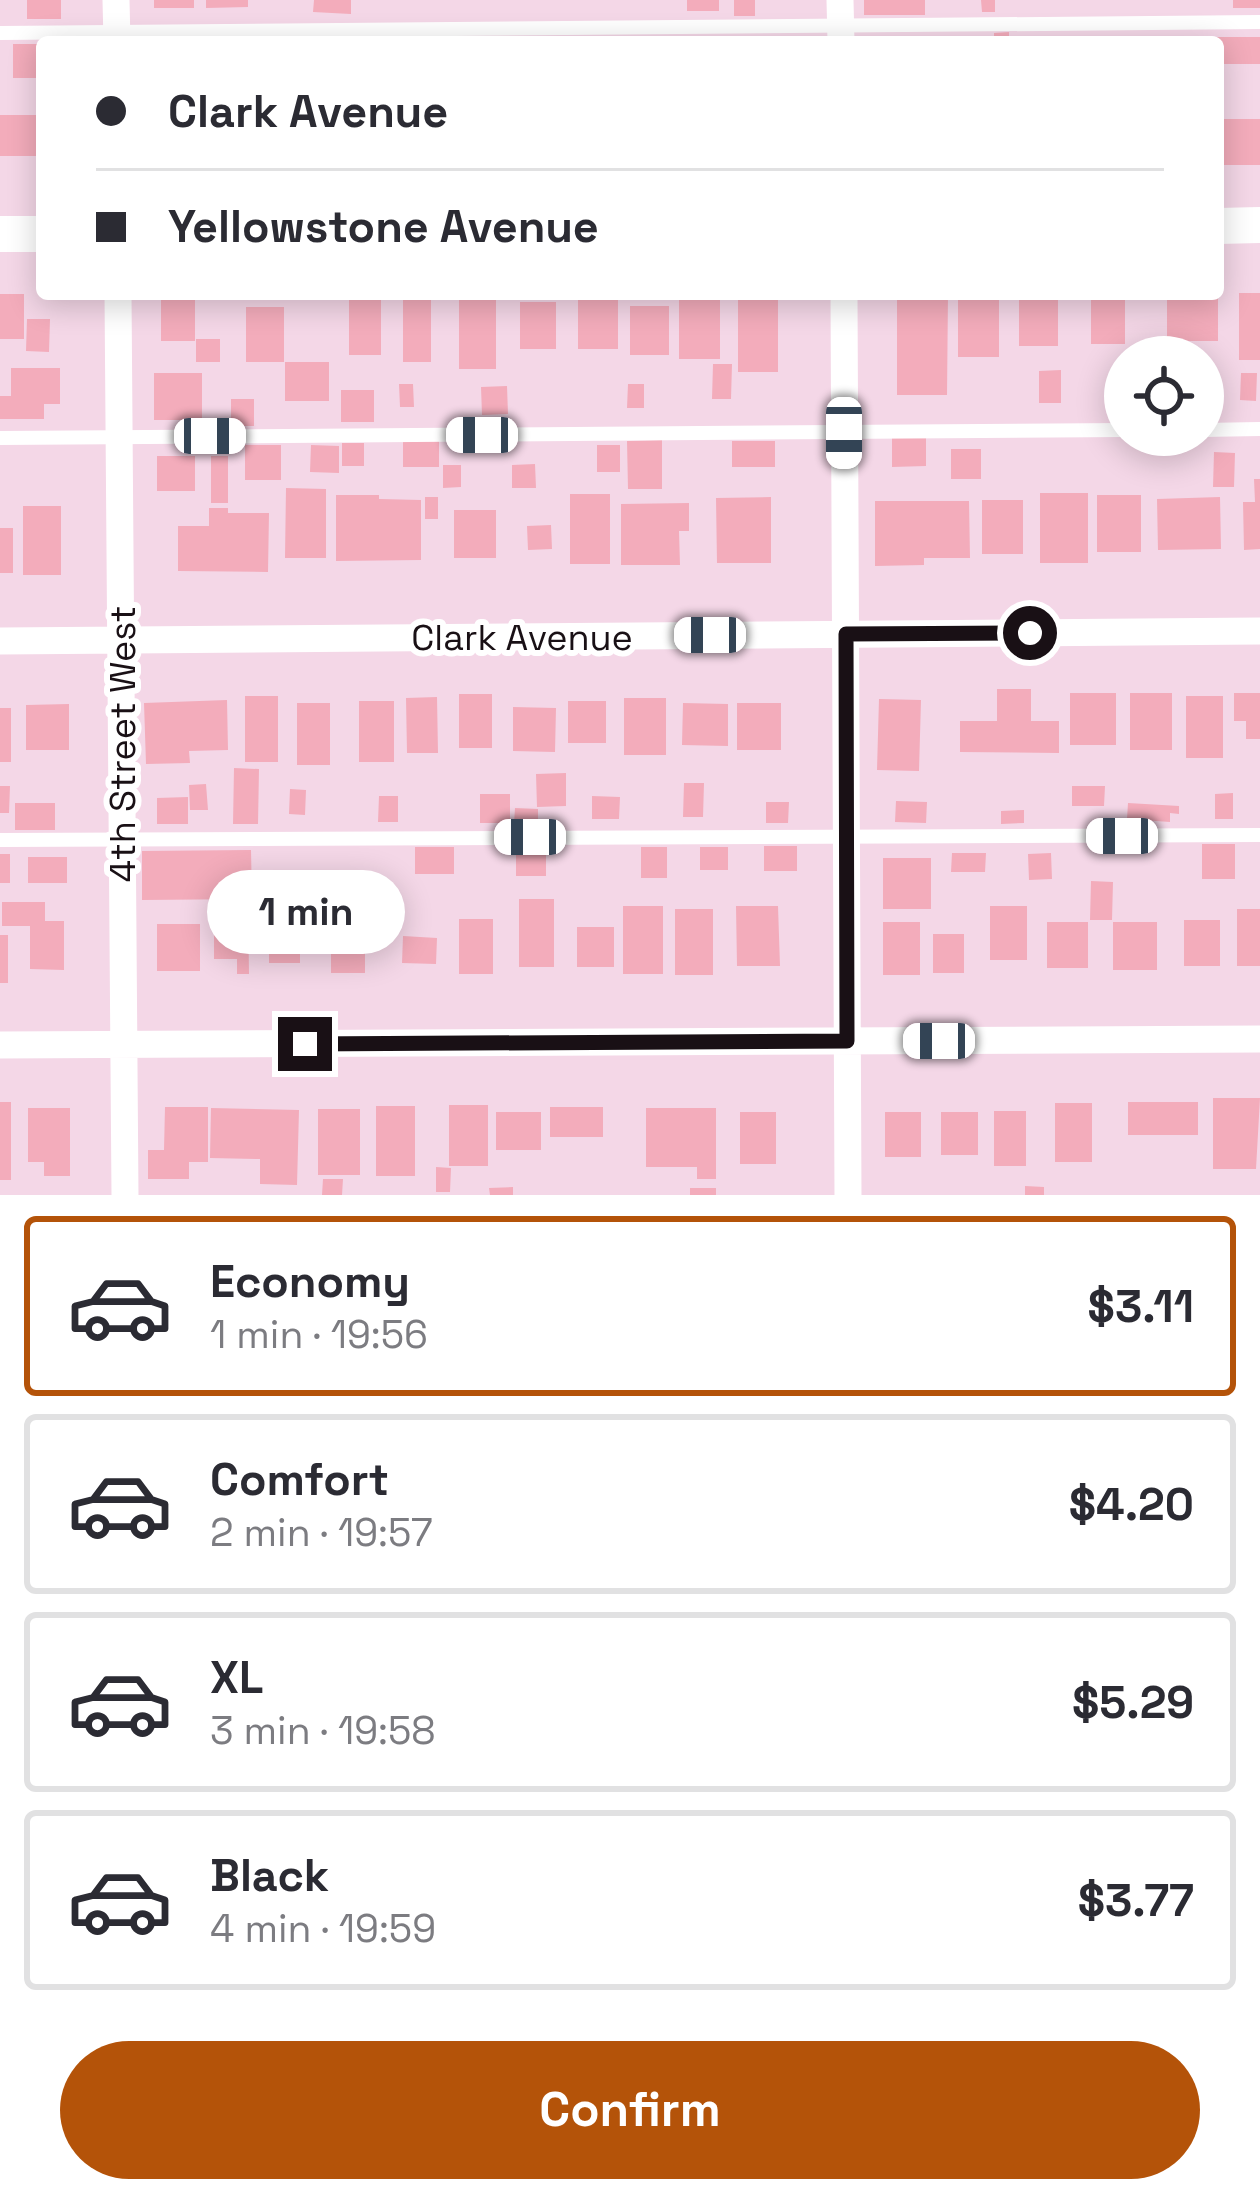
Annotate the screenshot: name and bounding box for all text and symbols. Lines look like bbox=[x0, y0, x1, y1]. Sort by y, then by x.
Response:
text: Clark Avenue bbox=[168, 83, 448, 140]
text: Yellowstone Avenue bbox=[168, 198, 599, 255]
map controls bbox=[1104, 336, 1224, 456]
button: locate bbox=[1104, 336, 1224, 456]
car bbox=[826, 397, 862, 469]
car bbox=[446, 417, 518, 453]
car bbox=[174, 418, 246, 454]
street label: 4th Street West bbox=[100, 606, 146, 882]
route start bbox=[1003, 606, 1057, 660]
street label: Clark Avenue bbox=[411, 615, 633, 661]
car bbox=[674, 617, 746, 653]
car bbox=[1086, 818, 1158, 854]
car bbox=[494, 819, 566, 855]
callout: 1 min bbox=[206, 870, 404, 954]
text: 1 min bbox=[258, 887, 354, 936]
route end bbox=[278, 1017, 332, 1071]
car bbox=[903, 1023, 975, 1059]
icon: car bbox=[66, 1252, 174, 1360]
text: Economy bbox=[210, 1253, 410, 1310]
text: $3.11 bbox=[1088, 1278, 1194, 1335]
text: 1 min · 19:56 bbox=[210, 1310, 428, 1359]
icon: car bbox=[66, 1450, 174, 1558]
text: Comfort bbox=[210, 1451, 389, 1508]
text: $4.20 bbox=[1069, 1476, 1194, 1533]
text: 2 min · 19:57 bbox=[210, 1508, 433, 1557]
icon: car bbox=[66, 1648, 174, 1756]
text: XL bbox=[210, 1649, 263, 1706]
text: $5.29 bbox=[1072, 1674, 1194, 1731]
text: 3 min · 19:58 bbox=[210, 1706, 436, 1755]
icon: car bbox=[66, 1846, 174, 1954]
text: Black bbox=[210, 1847, 329, 1904]
text: $3.77 bbox=[1078, 1872, 1194, 1929]
text: 4 min · 19:59 bbox=[210, 1904, 436, 1953]
button: Confirm bbox=[60, 2041, 1200, 2179]

